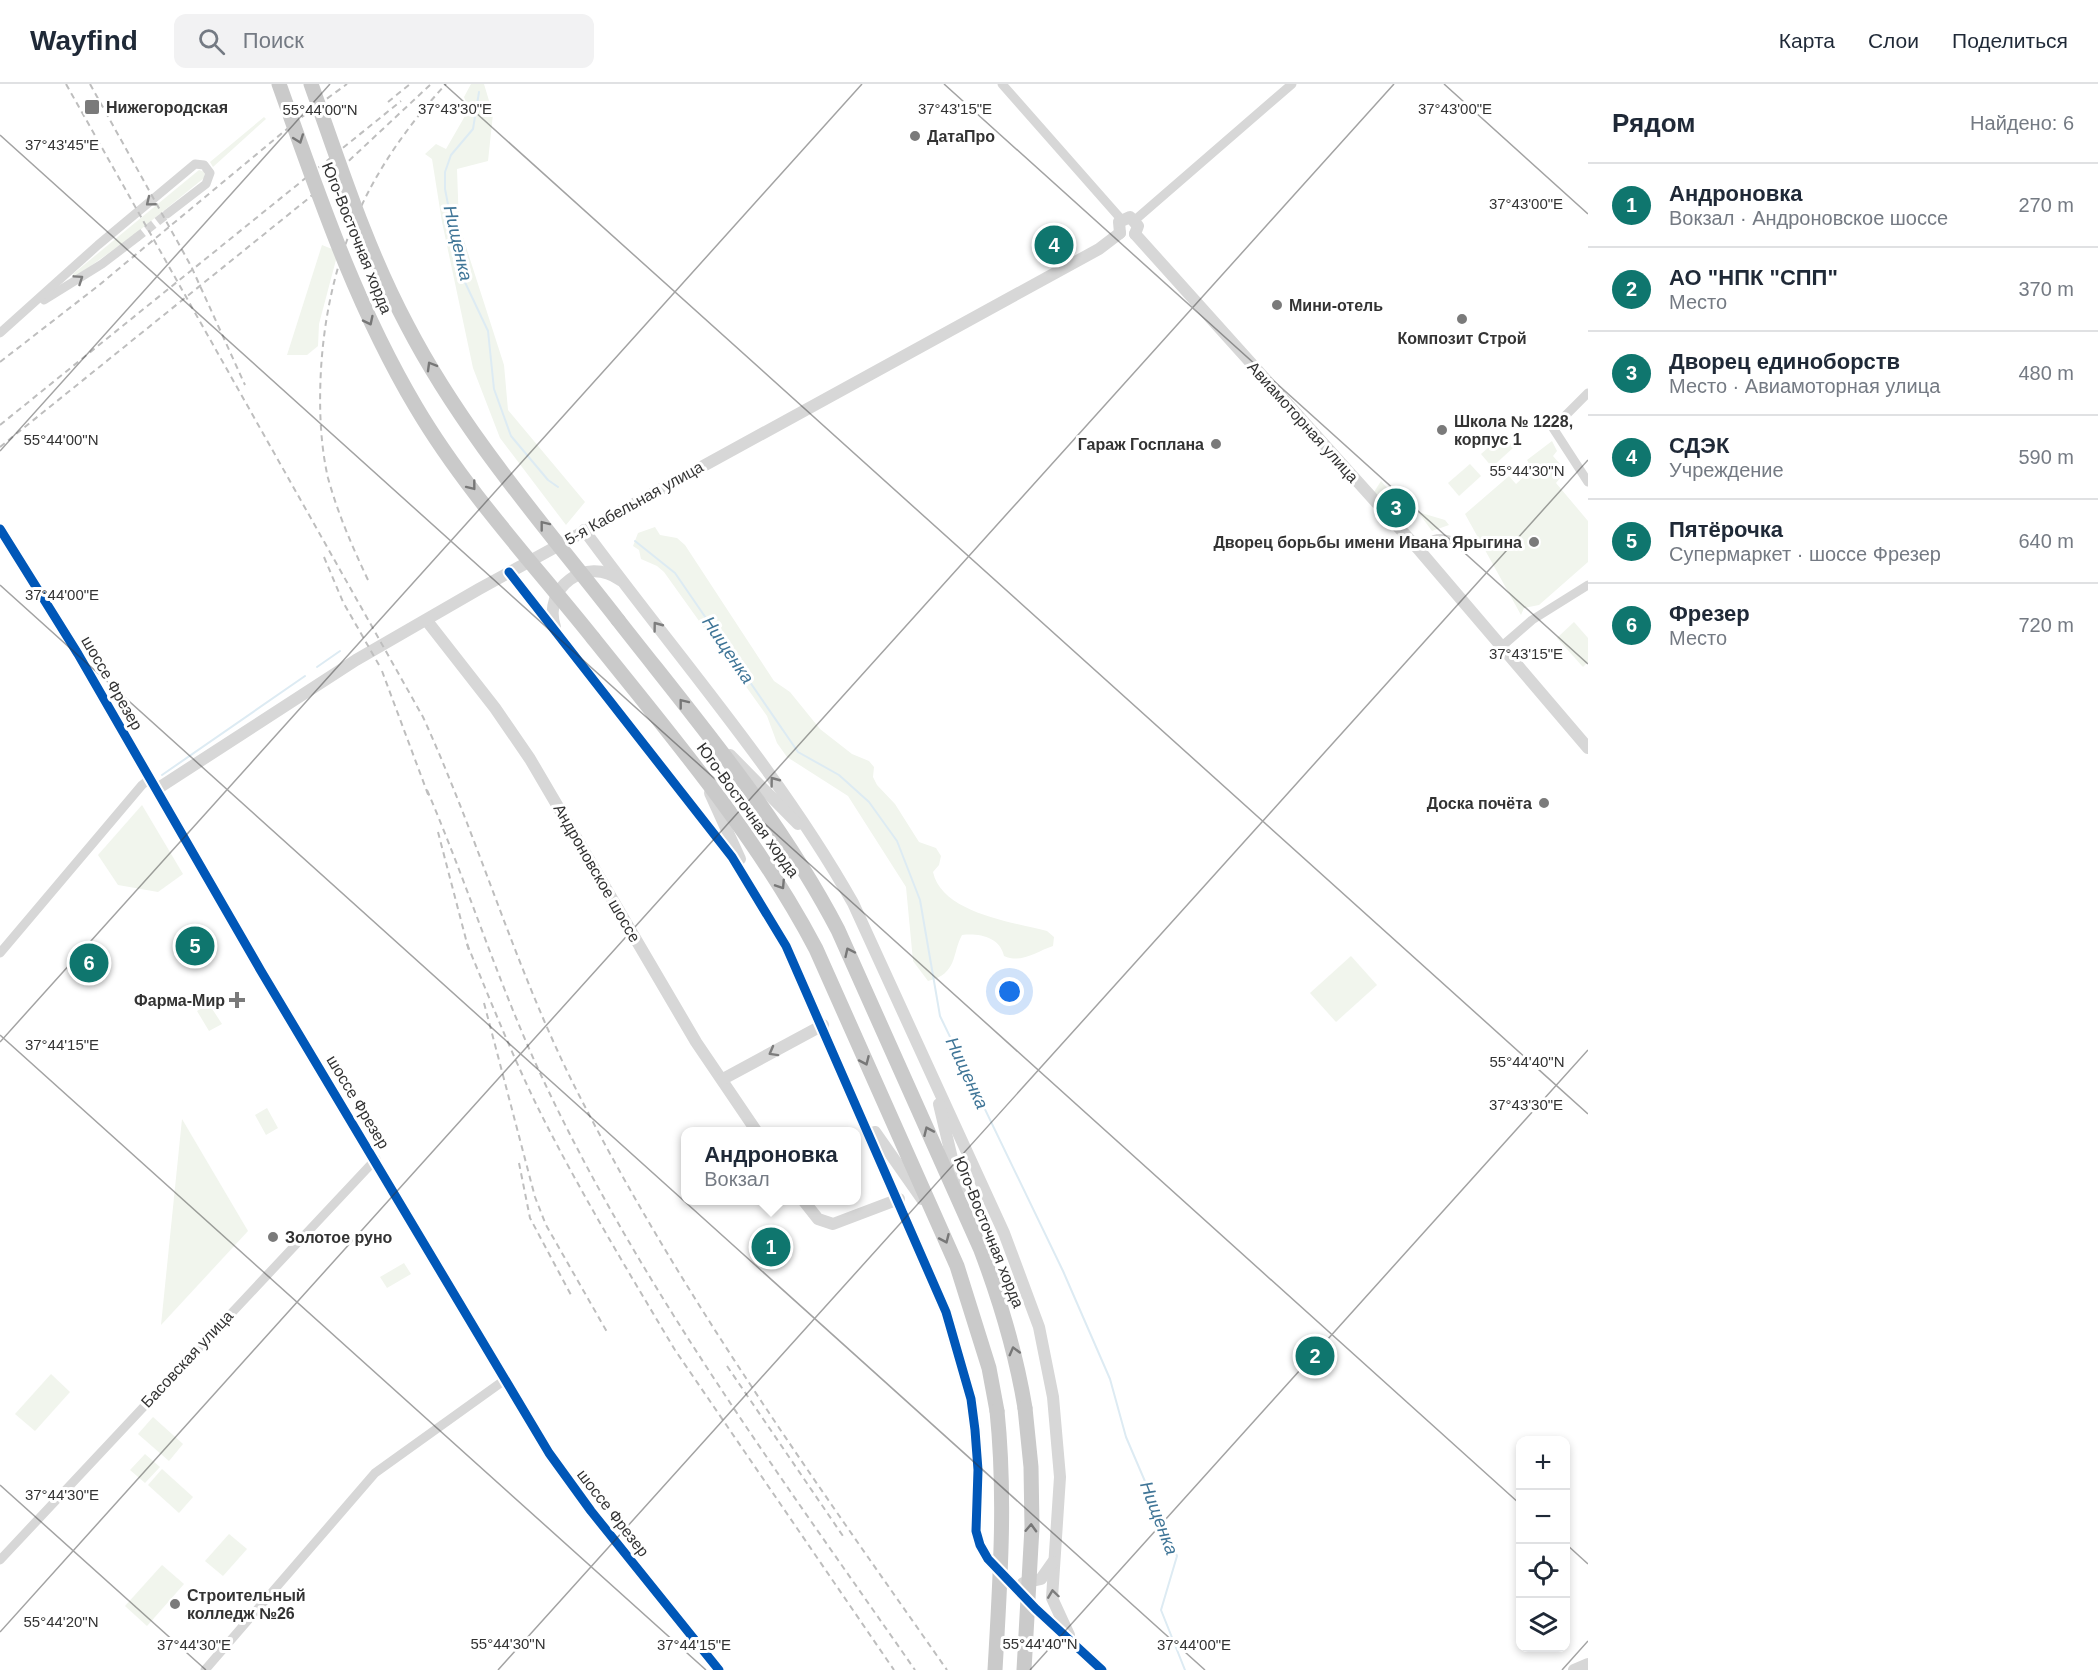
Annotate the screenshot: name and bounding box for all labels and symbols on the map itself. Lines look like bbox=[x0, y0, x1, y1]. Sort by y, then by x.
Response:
marker: Нижегородская bbox=[83, 98, 101, 116]
place label: Нижегородская bbox=[106, 99, 228, 116]
text: 37°43'30"E bbox=[418, 100, 492, 117]
text: 37°43'15"E bbox=[918, 100, 992, 117]
text: 37°43'00"E bbox=[1418, 100, 1492, 117]
text: 55°44'00"N bbox=[282, 101, 358, 118]
place label: ДатаПро bbox=[927, 128, 995, 145]
marker: ДатаПро bbox=[908, 129, 922, 143]
one-way arrow bbox=[292, 133, 304, 144]
text: 37°43'45"E bbox=[25, 136, 99, 153]
street label: Юго-Восточная хорда bbox=[319, 160, 395, 316]
one-way arrow bbox=[146, 194, 157, 205]
text: 37°43'00"E bbox=[1489, 195, 1563, 212]
water label: Нищенка bbox=[440, 203, 476, 283]
pin: 4 bbox=[1034, 222, 1074, 268]
one-way arrow bbox=[72, 275, 83, 286]
place label: Мини-отель bbox=[1289, 297, 1383, 314]
marker: Мини-отель bbox=[1270, 298, 1284, 312]
marker: Композит Строй bbox=[1455, 312, 1469, 326]
one-way arrow bbox=[362, 314, 374, 325]
place label: Композит Строй bbox=[1397, 330, 1527, 347]
street label: Авиамоторная улица bbox=[1244, 358, 1362, 486]
one-way arrow bbox=[426, 362, 438, 372]
place label: Школа № 1228, корпус 1 bbox=[1454, 413, 1573, 448]
marker: Школа № 1228, корпус 1 bbox=[1435, 423, 1449, 437]
text: 55°44'00"N bbox=[23, 431, 99, 448]
place label: Гараж Госплана bbox=[1078, 436, 1204, 453]
marker: Гараж Госплана bbox=[1209, 437, 1223, 451]
street label: 5-я Кабельная улица bbox=[562, 458, 706, 548]
text: 55°44'30"N bbox=[1489, 462, 1565, 479]
one-way arrow bbox=[464, 479, 475, 490]
pin: 3 bbox=[1376, 486, 1416, 530]
one-way arrow bbox=[540, 520, 551, 531]
place label: Дворец борьбы имени Ивана Ярыгина bbox=[1213, 534, 1522, 551]
marker: Дворец борьбы имени Ивана Ярыгина bbox=[1527, 535, 1541, 549]
text: 37°44'00"E bbox=[25, 586, 99, 603]
water label: Нищенка bbox=[698, 613, 758, 687]
one-way arrow bbox=[653, 621, 664, 632]
street label: шоссе Фрезер bbox=[78, 633, 146, 733]
text: 37°43'15"E bbox=[1489, 645, 1563, 662]
one-way arrow bbox=[680, 699, 691, 710]
street label: Юго-Восточная хорда bbox=[694, 740, 802, 881]
one-way arrow bbox=[771, 777, 782, 788]
place label: Доска почёта bbox=[1427, 795, 1532, 812]
marker: Доска почёта bbox=[1537, 796, 1551, 810]
street label: Андроновское шоссе bbox=[550, 801, 644, 945]
one-way arrow bbox=[774, 878, 785, 889]
pin: 5 bbox=[176, 924, 214, 968]
pin: 6 bbox=[70, 940, 109, 986]
one-way arrow bbox=[844, 948, 856, 959]
your location bbox=[995, 977, 1024, 1006]
place label: Фарма-Мир bbox=[134, 992, 225, 1009]
marker: Фарма-Мир bbox=[230, 993, 244, 1007]
water label: Нищенка bbox=[942, 1034, 992, 1112]
text: 37°44'15"E bbox=[25, 1036, 99, 1053]
one-way arrow bbox=[768, 1045, 779, 1056]
street label: шоссе Фрезер bbox=[324, 1052, 393, 1152]
text: 55°44'40"N bbox=[1489, 1053, 1565, 1070]
one-way arrow bbox=[858, 1054, 870, 1065]
text: 37°43'30"E bbox=[1489, 1096, 1563, 1113]
one-way arrow bbox=[923, 1126, 935, 1137]
street label: Юго-Восточная хорда bbox=[951, 1154, 1027, 1310]
pin: 1 bbox=[752, 1224, 790, 1270]
place label: Золотое руно bbox=[285, 1229, 393, 1246]
marker: Золотое руно bbox=[266, 1230, 280, 1244]
one-way arrow bbox=[938, 1232, 950, 1243]
street label: Басовская улица bbox=[138, 1307, 236, 1411]
pin: 2 bbox=[1296, 1334, 1334, 1378]
one-way arrow bbox=[1009, 1346, 1021, 1357]
street label: шоссе Фрезер bbox=[574, 1466, 652, 1560]
water label: Нищенка bbox=[1136, 1479, 1182, 1557]
text: 37°44'30"E bbox=[25, 1486, 99, 1503]
one-way arrow bbox=[1025, 1523, 1038, 1532]
place label: Строительный колледж №26 bbox=[187, 1587, 306, 1622]
one-way arrow bbox=[1047, 1589, 1060, 1599]
marker: Строительный колледж №26 bbox=[168, 1597, 182, 1611]
text: 55°44'20"N bbox=[23, 1613, 99, 1630]
text: 55°44'30"N bbox=[470, 1635, 546, 1652]
text: 55°44'40"N bbox=[1002, 1635, 1078, 1652]
text: 37°44'30"E bbox=[157, 1636, 231, 1653]
text: 37°44'15"E bbox=[657, 1636, 731, 1653]
text: 37°44'00"E bbox=[1157, 1636, 1231, 1653]

